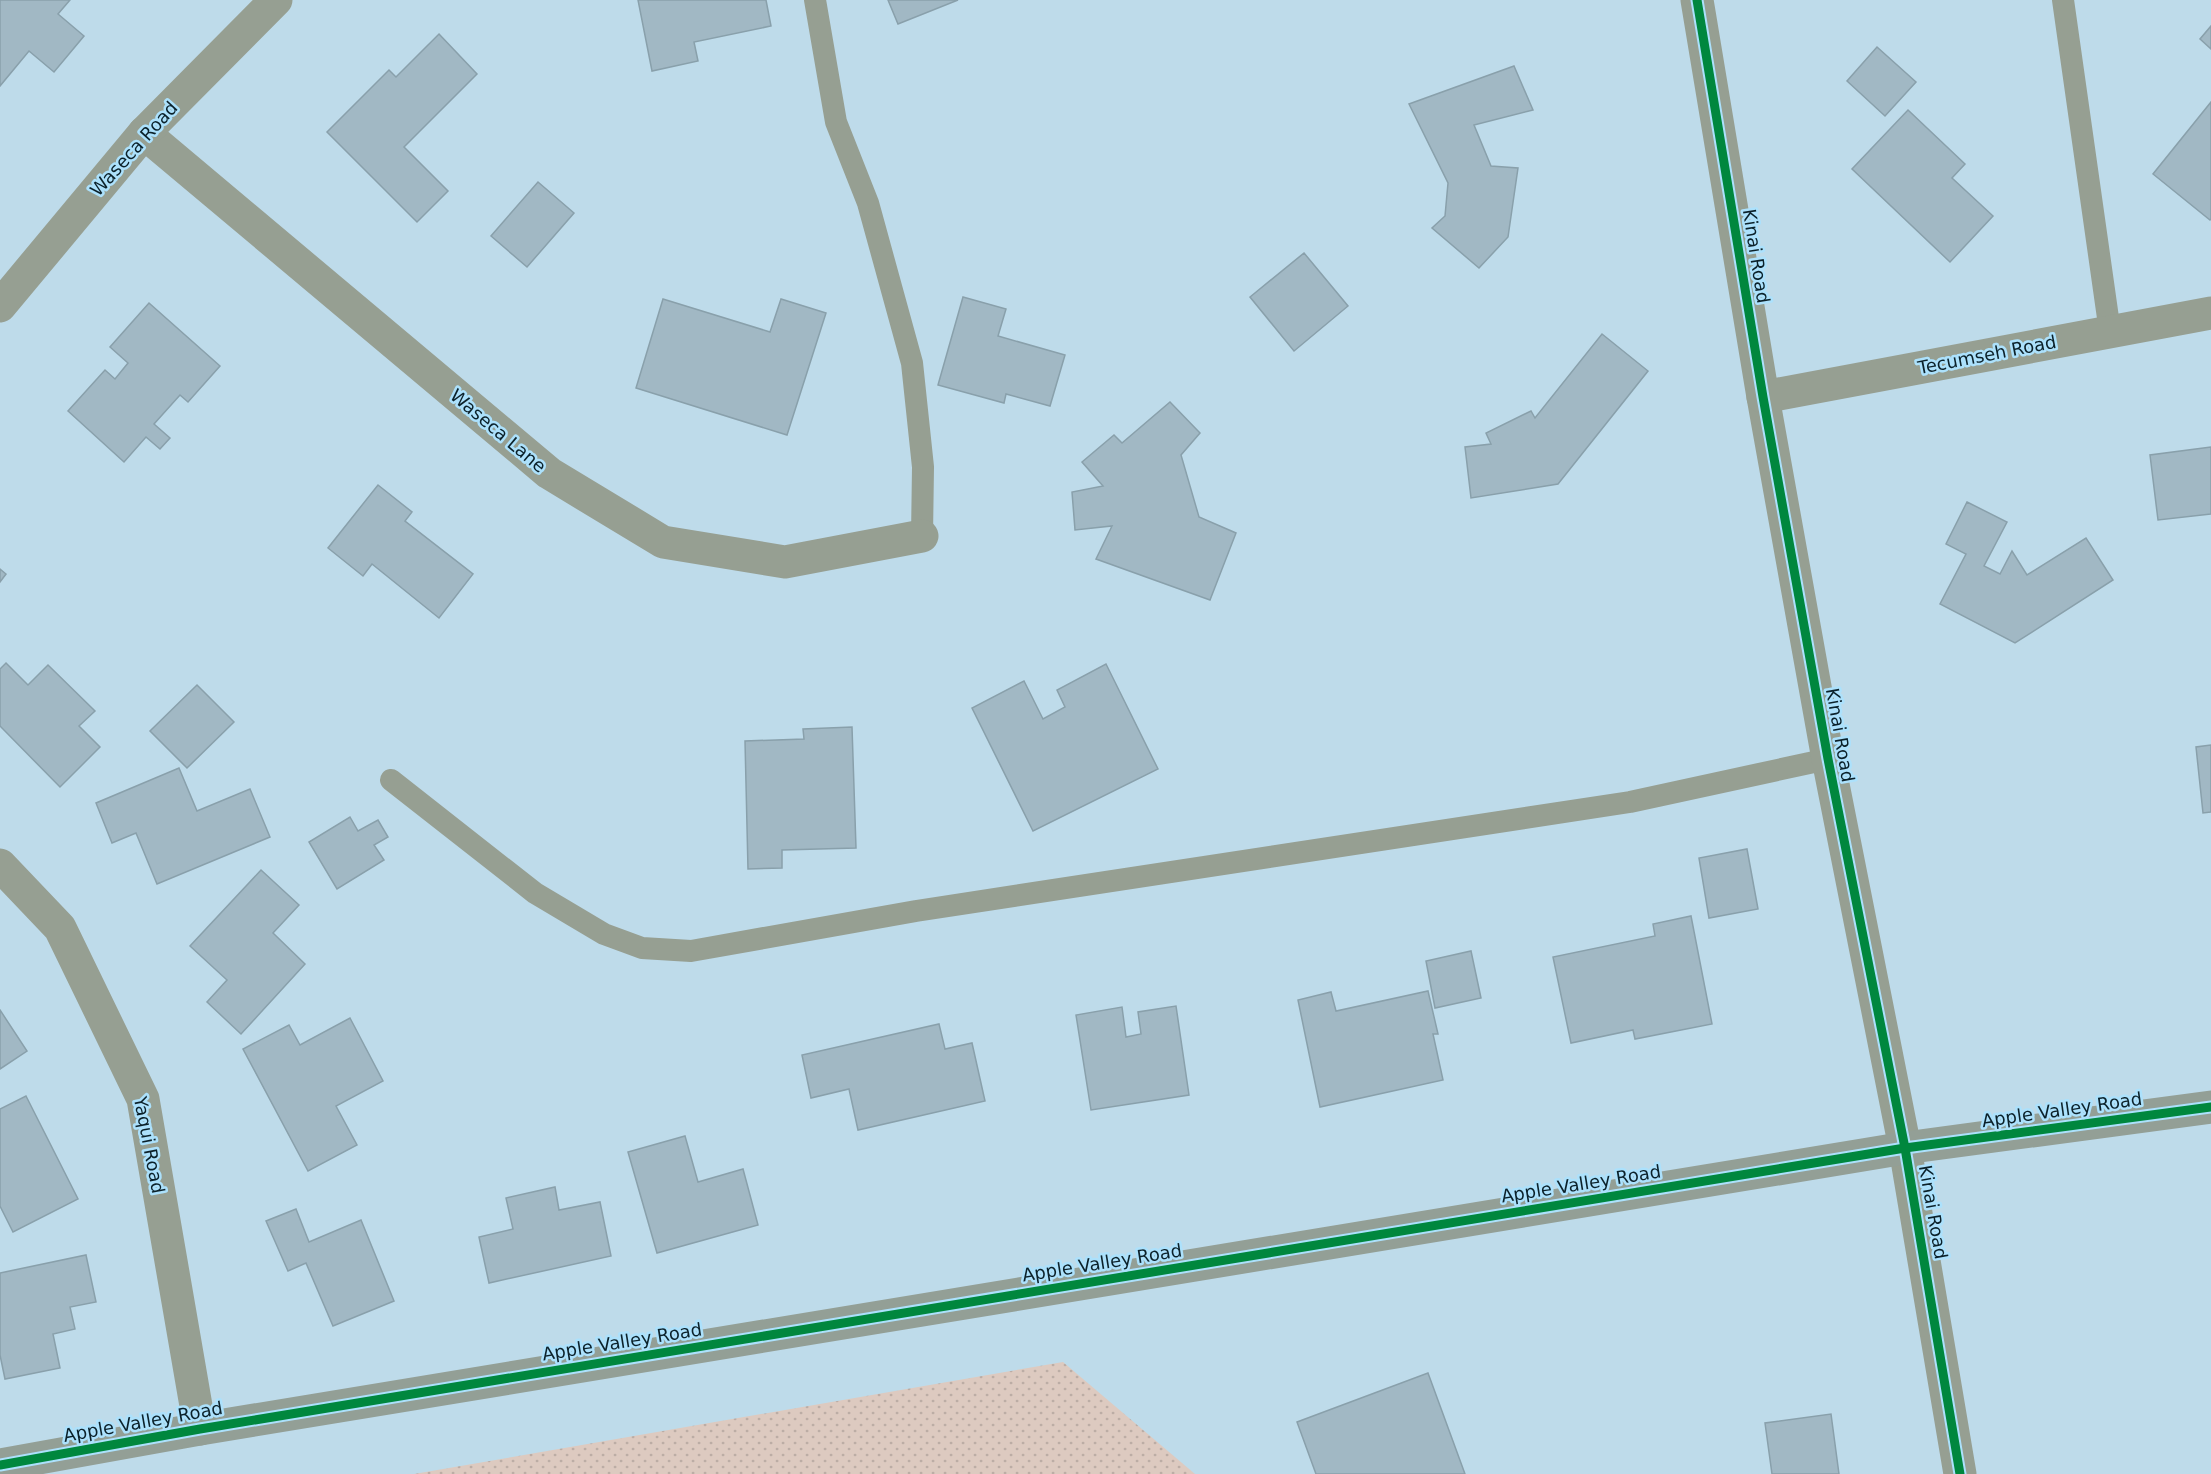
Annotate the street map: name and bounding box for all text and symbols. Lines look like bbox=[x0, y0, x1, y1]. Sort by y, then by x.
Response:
street label: Waseca Road bbox=[86, 97, 182, 200]
street label: Kinai Road bbox=[1739, 207, 1774, 305]
street label: Tecumseh Road bbox=[1915, 331, 2058, 378]
street label: Waseca Lane bbox=[446, 385, 550, 477]
street label: Kinai Road bbox=[1822, 686, 1859, 784]
street label: Apple Valley Road bbox=[1980, 1088, 2143, 1131]
street label: Yaqui Road bbox=[130, 1094, 169, 1195]
street label: Apple Valley Road bbox=[1500, 1161, 1662, 1207]
street label: Kinai Road bbox=[1915, 1163, 1952, 1261]
street label: Apple Valley Road bbox=[1021, 1240, 1183, 1286]
street label: Apple Valley Road bbox=[541, 1319, 703, 1365]
street label: Apple Valley Road bbox=[62, 1397, 224, 1446]

